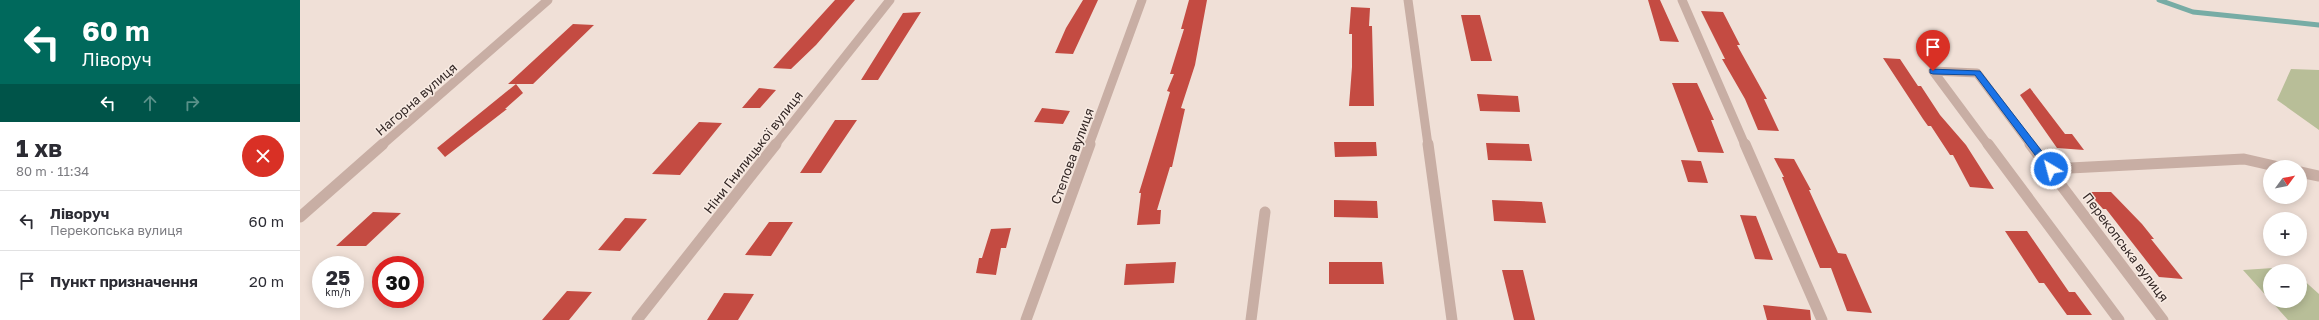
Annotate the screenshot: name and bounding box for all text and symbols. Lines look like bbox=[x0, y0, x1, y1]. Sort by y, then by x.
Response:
text: 60 m bbox=[82, 14, 149, 47]
icon: left bbox=[16, 16, 68, 68]
pin bbox=[1916, 30, 1950, 71]
icon: arrive bbox=[1922, 36, 1944, 58]
text: Ліворуч bbox=[82, 48, 152, 70]
street label: Нагорна вулиця bbox=[372, 59, 460, 139]
street label: Ніни Гнилицької вулиця bbox=[700, 87, 806, 217]
icon: left bbox=[97, 92, 119, 114]
icon: ahead bbox=[139, 92, 161, 114]
icon: right bbox=[181, 92, 203, 114]
street label: Степова вулиця bbox=[1047, 106, 1097, 206]
text: 1 хв bbox=[16, 133, 62, 162]
button: close bbox=[242, 135, 284, 177]
position arrow bbox=[2030, 148, 2072, 190]
north arrow bbox=[2263, 160, 2307, 204]
map controls bbox=[2263, 160, 2307, 308]
text: 80 m · 11:34 bbox=[16, 163, 89, 179]
street label: Перекопська вулиця bbox=[2080, 189, 2172, 305]
text: Ліворуч bbox=[50, 204, 109, 222]
icon: left bbox=[16, 210, 38, 232]
text: 60 m bbox=[249, 212, 284, 230]
button: + bbox=[2263, 212, 2307, 256]
text: Перекопська вулиця bbox=[50, 222, 183, 238]
speed limit sign: 30 bbox=[372, 256, 424, 308]
button: − bbox=[2263, 264, 2307, 308]
text: 25 bbox=[326, 265, 350, 289]
icon: arrive bbox=[16, 270, 38, 292]
text: Пункт призначення bbox=[50, 272, 198, 290]
text: 20 m bbox=[249, 272, 284, 290]
text: km/h bbox=[325, 286, 351, 298]

